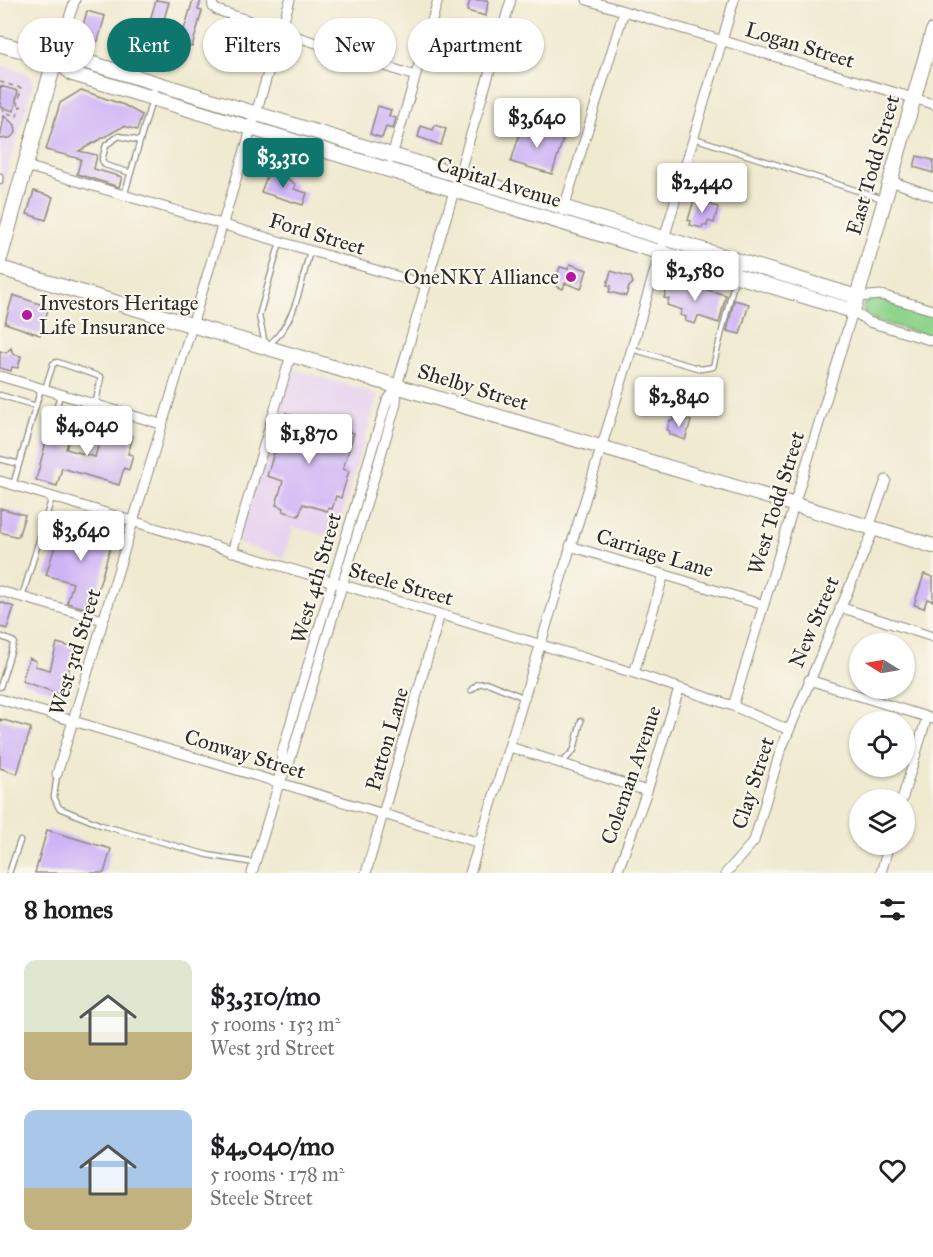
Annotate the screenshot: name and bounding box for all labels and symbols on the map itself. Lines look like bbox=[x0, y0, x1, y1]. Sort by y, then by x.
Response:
street label: Logan Street bbox=[742, 16, 858, 74]
street label: East Todd Street bbox=[841, 91, 906, 238]
pin: $3,640 bbox=[488, 98, 586, 149]
pin: $3,310 bbox=[234, 138, 332, 189]
street label: Capital Avenue bbox=[434, 151, 565, 213]
pin: $2,440 bbox=[653, 163, 751, 214]
street label: Ford Street bbox=[266, 207, 369, 261]
pin: $2,580 bbox=[646, 251, 744, 302]
place label: OneNKY Alliance bbox=[404, 264, 559, 290]
marker: OneNKY Alliance bbox=[564, 270, 578, 284]
place label: Investors Heritage Life Insurance bbox=[39, 290, 199, 340]
marker: Investors Heritage Life Insurance bbox=[20, 308, 34, 322]
street label: Shelby Street bbox=[414, 358, 532, 416]
pin: $2,840 bbox=[630, 377, 728, 428]
pin: $4,040 bbox=[38, 406, 136, 457]
pin: $1,870 bbox=[260, 414, 358, 465]
street label: West Todd Street bbox=[742, 428, 810, 578]
street label: West 4th Street bbox=[285, 509, 347, 646]
pin: $3,640 bbox=[32, 511, 130, 562]
street label: Carriage Lane bbox=[593, 523, 717, 583]
street label: Steele Street bbox=[345, 557, 457, 612]
street label: New Street bbox=[783, 572, 845, 672]
street label: West 3rd Street bbox=[43, 585, 107, 718]
north arrow bbox=[849, 633, 915, 699]
street label: Patton Lane bbox=[360, 684, 414, 794]
street label: Coleman Avenue bbox=[595, 702, 667, 848]
street label: Conway Street bbox=[181, 723, 309, 785]
street label: Clay Street bbox=[726, 733, 780, 832]

